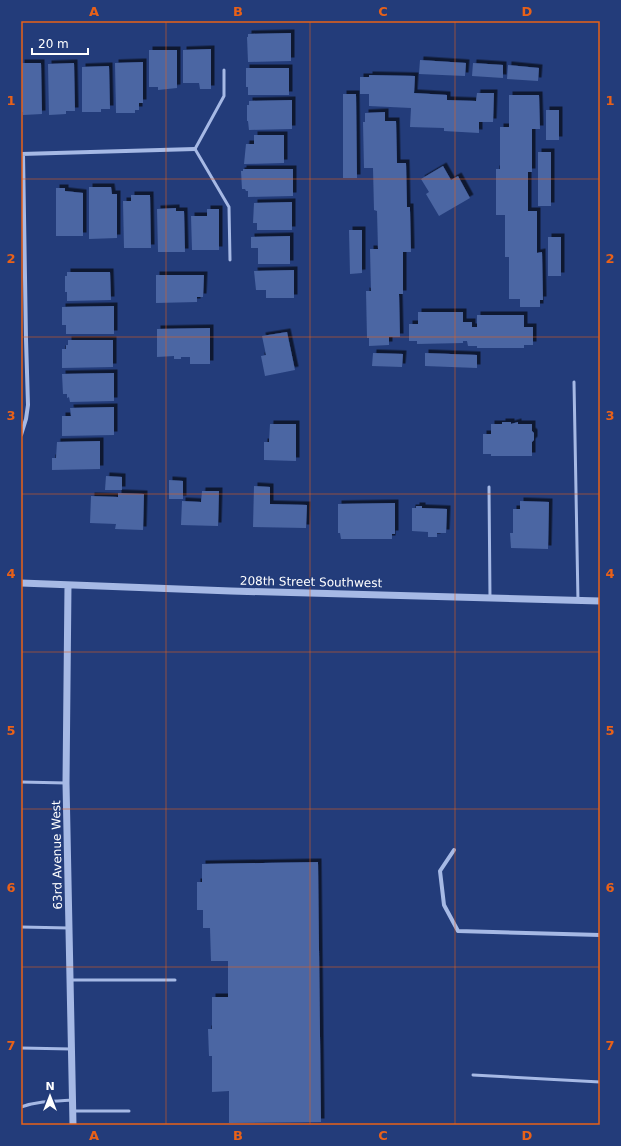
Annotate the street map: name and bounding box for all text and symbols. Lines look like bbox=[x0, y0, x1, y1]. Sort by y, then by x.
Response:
text: A bbox=[89, 4, 99, 19]
text: B bbox=[233, 4, 243, 19]
text: C bbox=[378, 4, 388, 19]
text: D bbox=[522, 4, 533, 19]
scale bar bbox=[32, 30, 88, 56]
text: 20 m bbox=[38, 37, 69, 51]
text: 1 bbox=[6, 93, 16, 108]
text: 1 bbox=[605, 93, 615, 108]
text: 2 bbox=[6, 251, 16, 266]
text: 2 bbox=[605, 251, 615, 266]
text: 3 bbox=[6, 408, 16, 423]
text: 3 bbox=[605, 408, 615, 423]
text: 4 bbox=[6, 566, 16, 581]
text: 4 bbox=[605, 566, 615, 581]
street label: 208th Street Southwest bbox=[240, 574, 383, 590]
text: 5 bbox=[6, 723, 16, 738]
text: 5 bbox=[605, 723, 615, 738]
street label: 63rd Avenue West bbox=[49, 800, 65, 910]
text: 6 bbox=[6, 880, 16, 895]
text: 6 bbox=[605, 880, 615, 895]
text: 7 bbox=[6, 1038, 16, 1053]
text: 7 bbox=[605, 1038, 615, 1053]
north arrow bbox=[30, 1076, 70, 1116]
text: N bbox=[45, 1080, 55, 1093]
text: A bbox=[89, 1128, 99, 1143]
text: B bbox=[233, 1128, 243, 1143]
text: C bbox=[378, 1128, 388, 1143]
text: D bbox=[522, 1128, 533, 1143]

